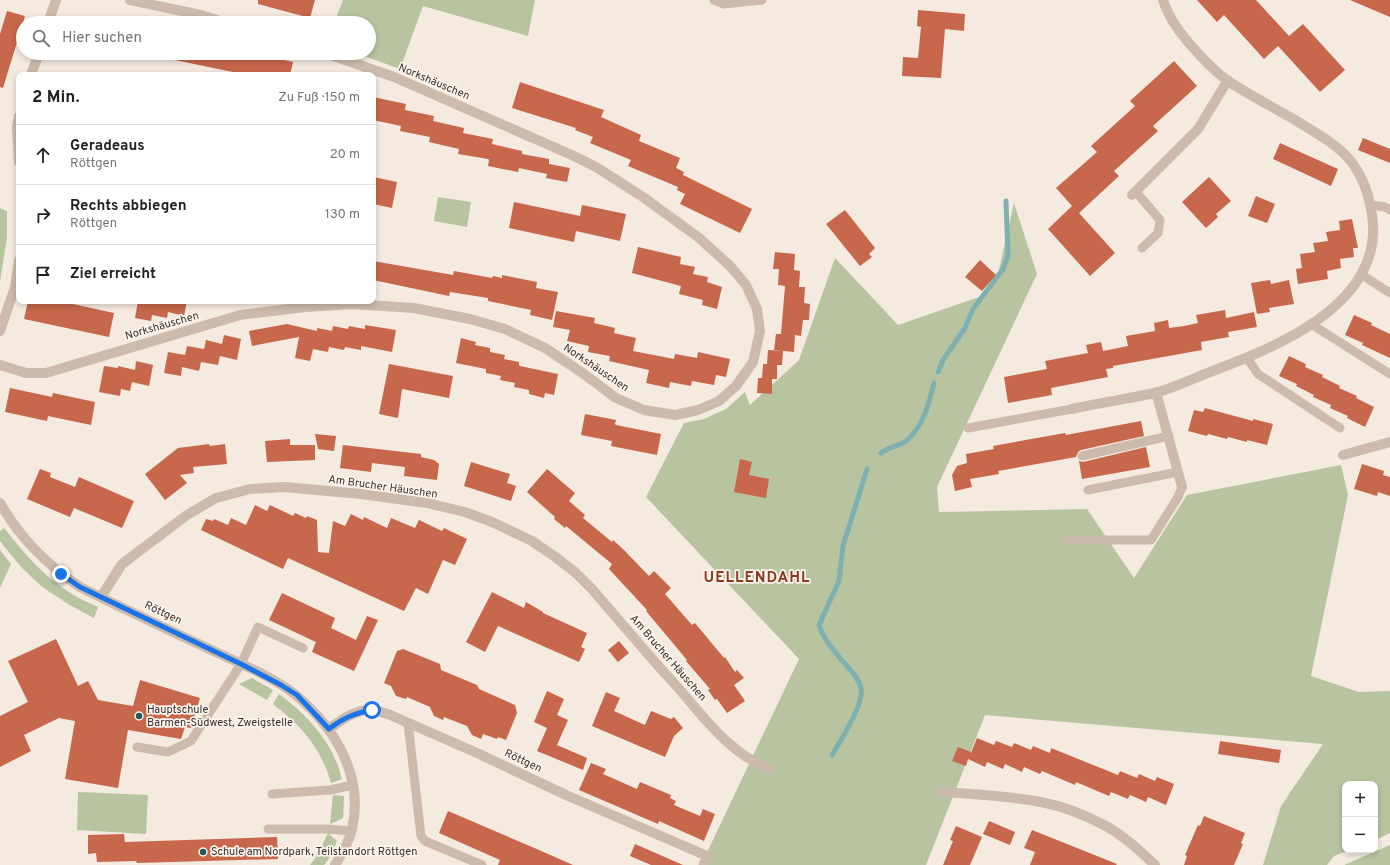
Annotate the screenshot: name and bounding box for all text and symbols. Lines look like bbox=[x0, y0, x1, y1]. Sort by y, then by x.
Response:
search box bbox=[16, 16, 376, 60]
icon: search bbox=[30, 27, 52, 49]
text: Hier suchen bbox=[62, 29, 142, 48]
street label: Norkshäuschen bbox=[396, 61, 472, 103]
text: 2 Min. bbox=[32, 87, 80, 109]
text: Zu Fuß · 150 m bbox=[278, 90, 360, 106]
text: Geradeaus bbox=[70, 137, 145, 156]
icon: ahead bbox=[32, 144, 54, 166]
text: 20 m bbox=[330, 147, 360, 163]
text: Röttgen bbox=[70, 156, 117, 172]
text: Rechts abbiegen bbox=[70, 197, 187, 216]
icon: right bbox=[32, 204, 54, 226]
text: 130 m bbox=[325, 207, 360, 223]
text: Röttgen bbox=[70, 216, 117, 232]
icon: arrive bbox=[32, 264, 54, 286]
text: Ziel erreicht bbox=[70, 265, 156, 284]
street label: Norkshäuschen bbox=[123, 309, 201, 343]
street label: Norkshäuschen bbox=[560, 341, 632, 395]
street label: Am Brucher Häuschen bbox=[327, 472, 439, 502]
route end bbox=[52, 565, 70, 583]
district label: UELLENDAHL bbox=[704, 569, 810, 588]
street label: Röttgen bbox=[142, 598, 184, 628]
street label: Am Brucher Häuschen bbox=[627, 612, 709, 704]
route start bbox=[363, 701, 381, 719]
place label: Hauptschule Barmen-Südwest, Zweigstelle bbox=[147, 703, 293, 730]
marker: Hauptschule Barmen-Südwest, Zweigstelle bbox=[134, 711, 144, 721]
street label: Röttgen bbox=[502, 746, 544, 776]
map controls bbox=[1342, 781, 1378, 853]
button: + bbox=[1342, 781, 1378, 817]
button: − bbox=[1342, 817, 1378, 853]
place label: Schule am Nordpark, Teilstandort Röttgen bbox=[211, 845, 417, 859]
marker: Schule am Nordpark, Teilstandort Röttgen bbox=[198, 847, 208, 857]

